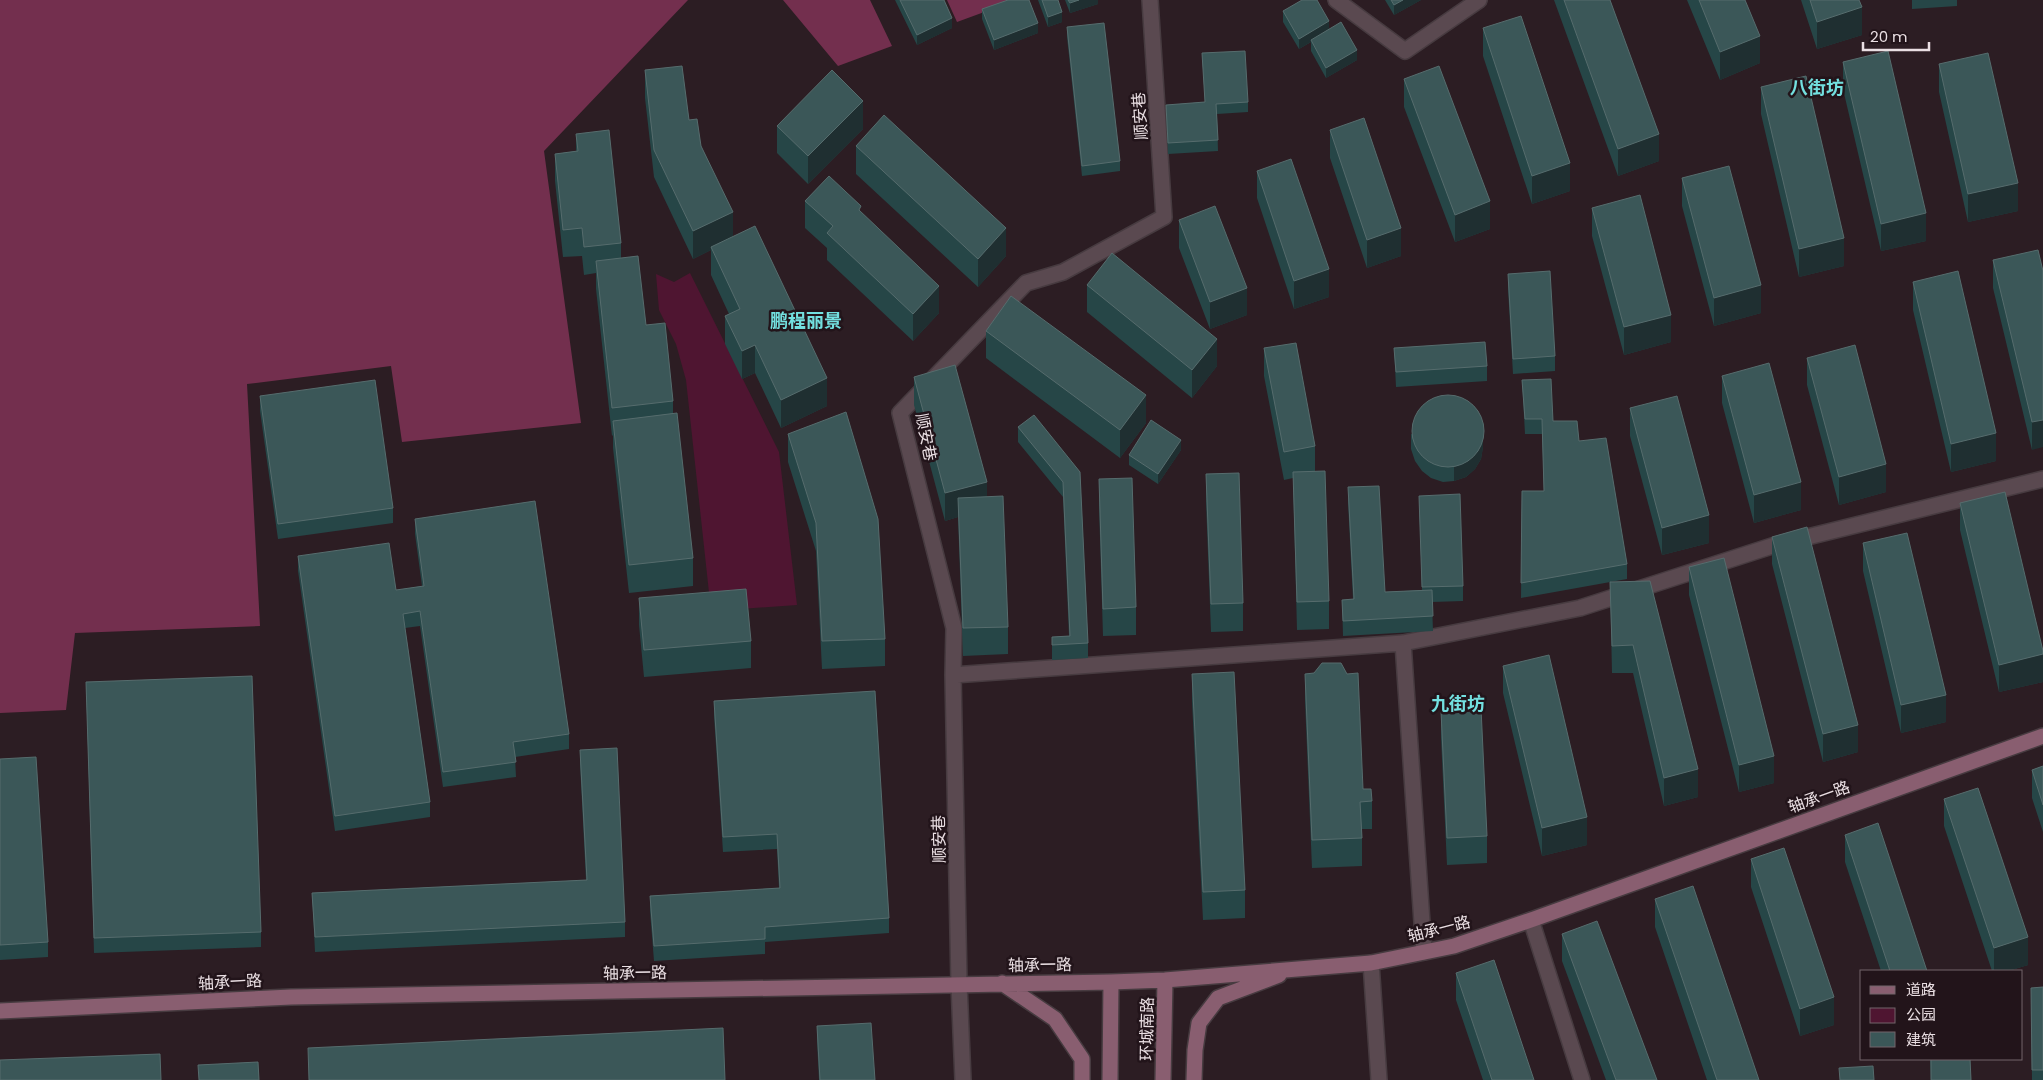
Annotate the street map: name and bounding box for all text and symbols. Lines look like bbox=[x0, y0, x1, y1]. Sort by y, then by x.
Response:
scale bar bbox=[1863, 20, 1929, 52]
text: 20 m bbox=[1870, 26, 1908, 47]
district label: 八街坊 bbox=[1790, 75, 1844, 100]
street label: 顺安巷 bbox=[1127, 91, 1153, 141]
district label: 鹏程丽景 bbox=[770, 308, 842, 333]
street label: 顺安巷 bbox=[910, 411, 942, 463]
district label: 九街坊 bbox=[1431, 691, 1485, 716]
street label: 轴承一路 bbox=[1785, 775, 1853, 819]
street label: 顺安巷 bbox=[927, 815, 951, 863]
street label: 轴承一路 bbox=[1405, 910, 1473, 948]
street label: 轴承一路 bbox=[1008, 953, 1072, 977]
street label: 轴承一路 bbox=[603, 961, 667, 985]
street label: 轴承一路 bbox=[197, 969, 263, 995]
legend bbox=[1860, 970, 2023, 1060]
text: 道路 bbox=[1906, 979, 1936, 1000]
street label: 环城南路 bbox=[1135, 997, 1159, 1061]
text: 公园 bbox=[1906, 1004, 1936, 1025]
text: 建筑 bbox=[1906, 1029, 1936, 1050]

